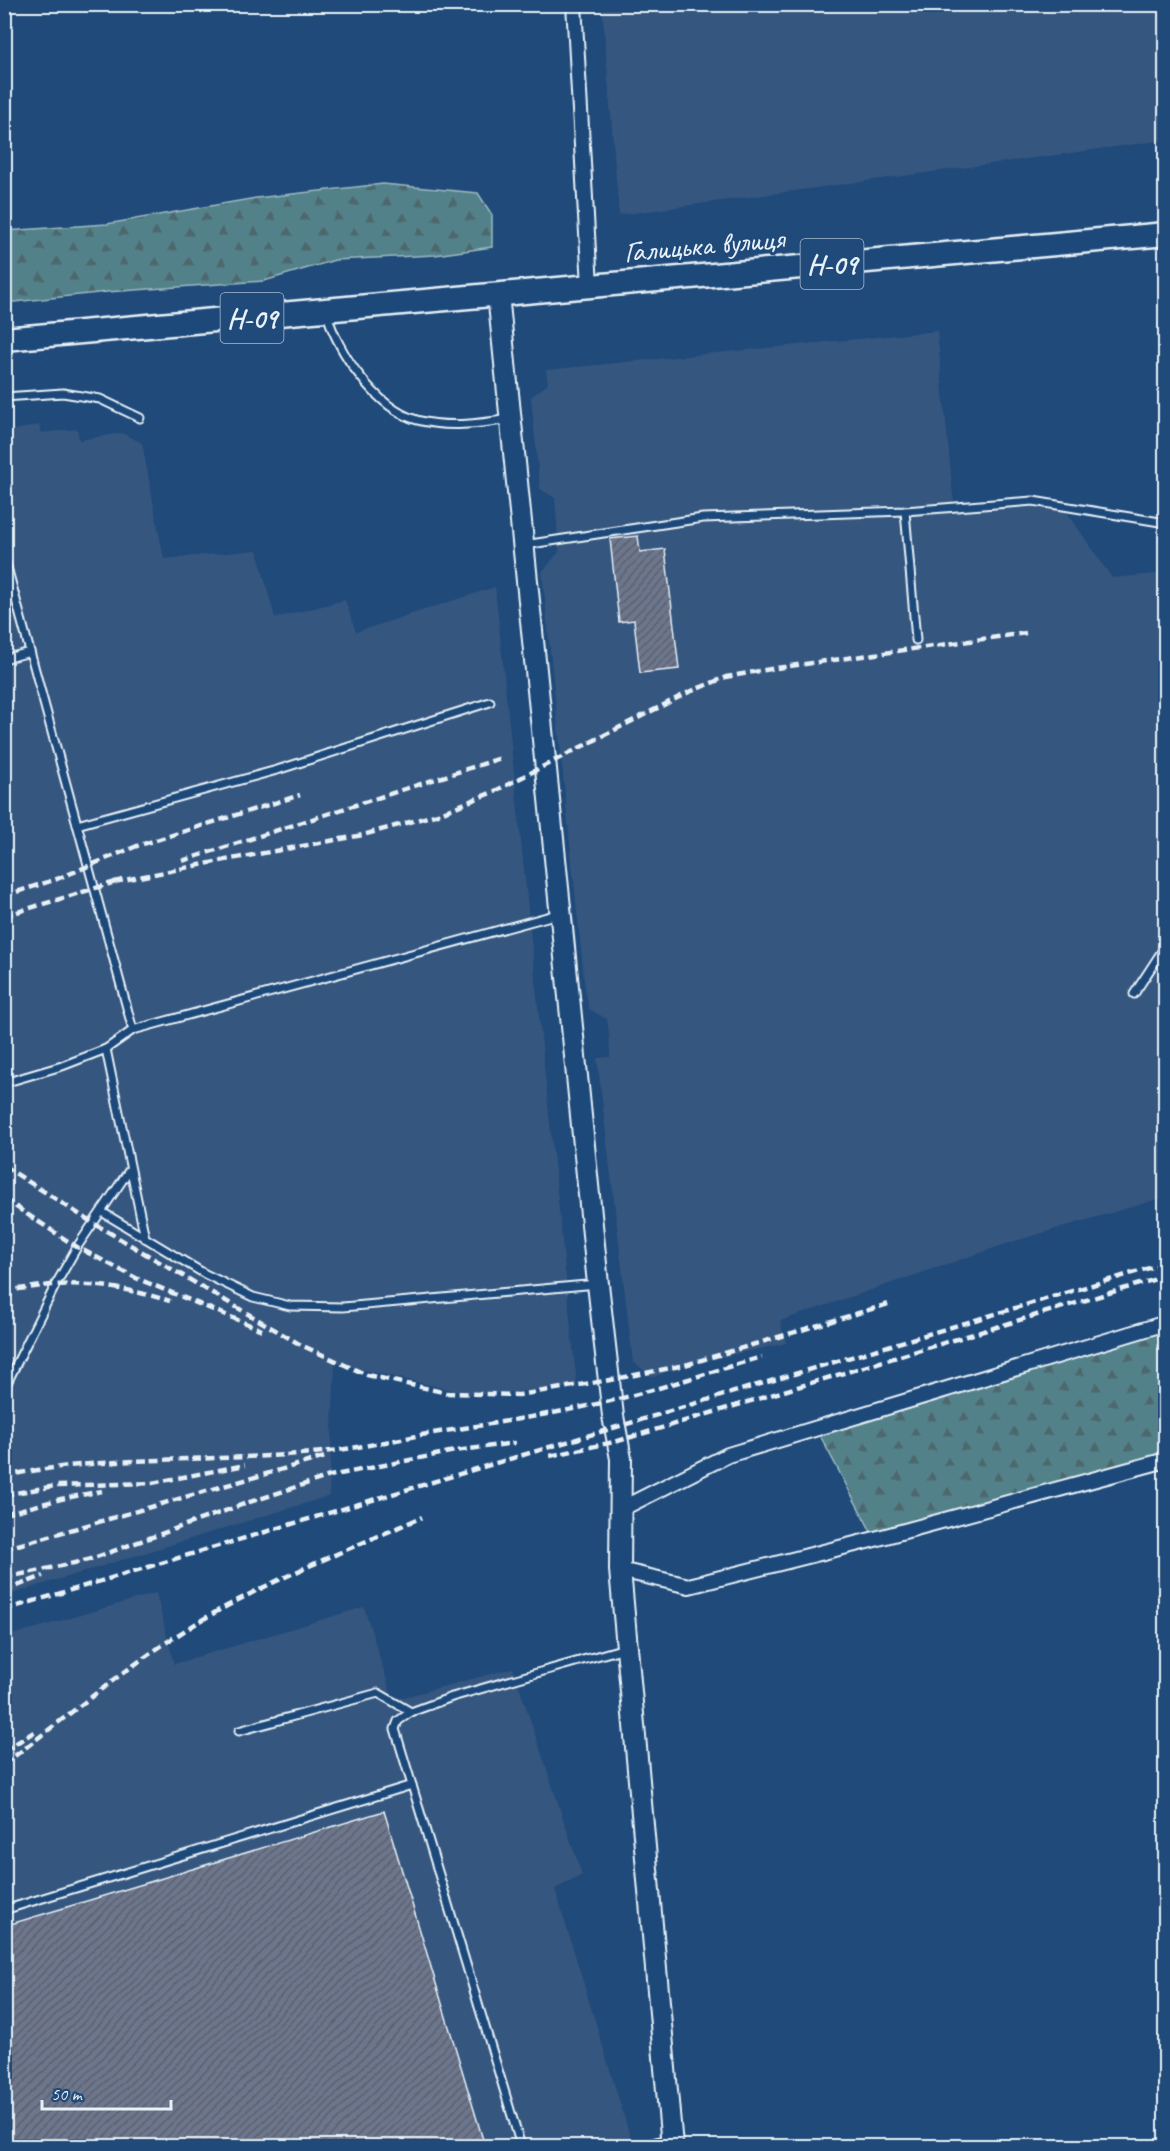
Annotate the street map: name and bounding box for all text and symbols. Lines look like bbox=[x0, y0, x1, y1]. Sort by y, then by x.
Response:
street label: Галицька вулиця bbox=[622, 219, 788, 271]
road number: Н-09 bbox=[800, 239, 864, 289]
road number: Н-09 bbox=[220, 293, 284, 343]
scale bar bbox=[42, 2073, 171, 2111]
text: 50 m bbox=[51, 2083, 84, 2105]

